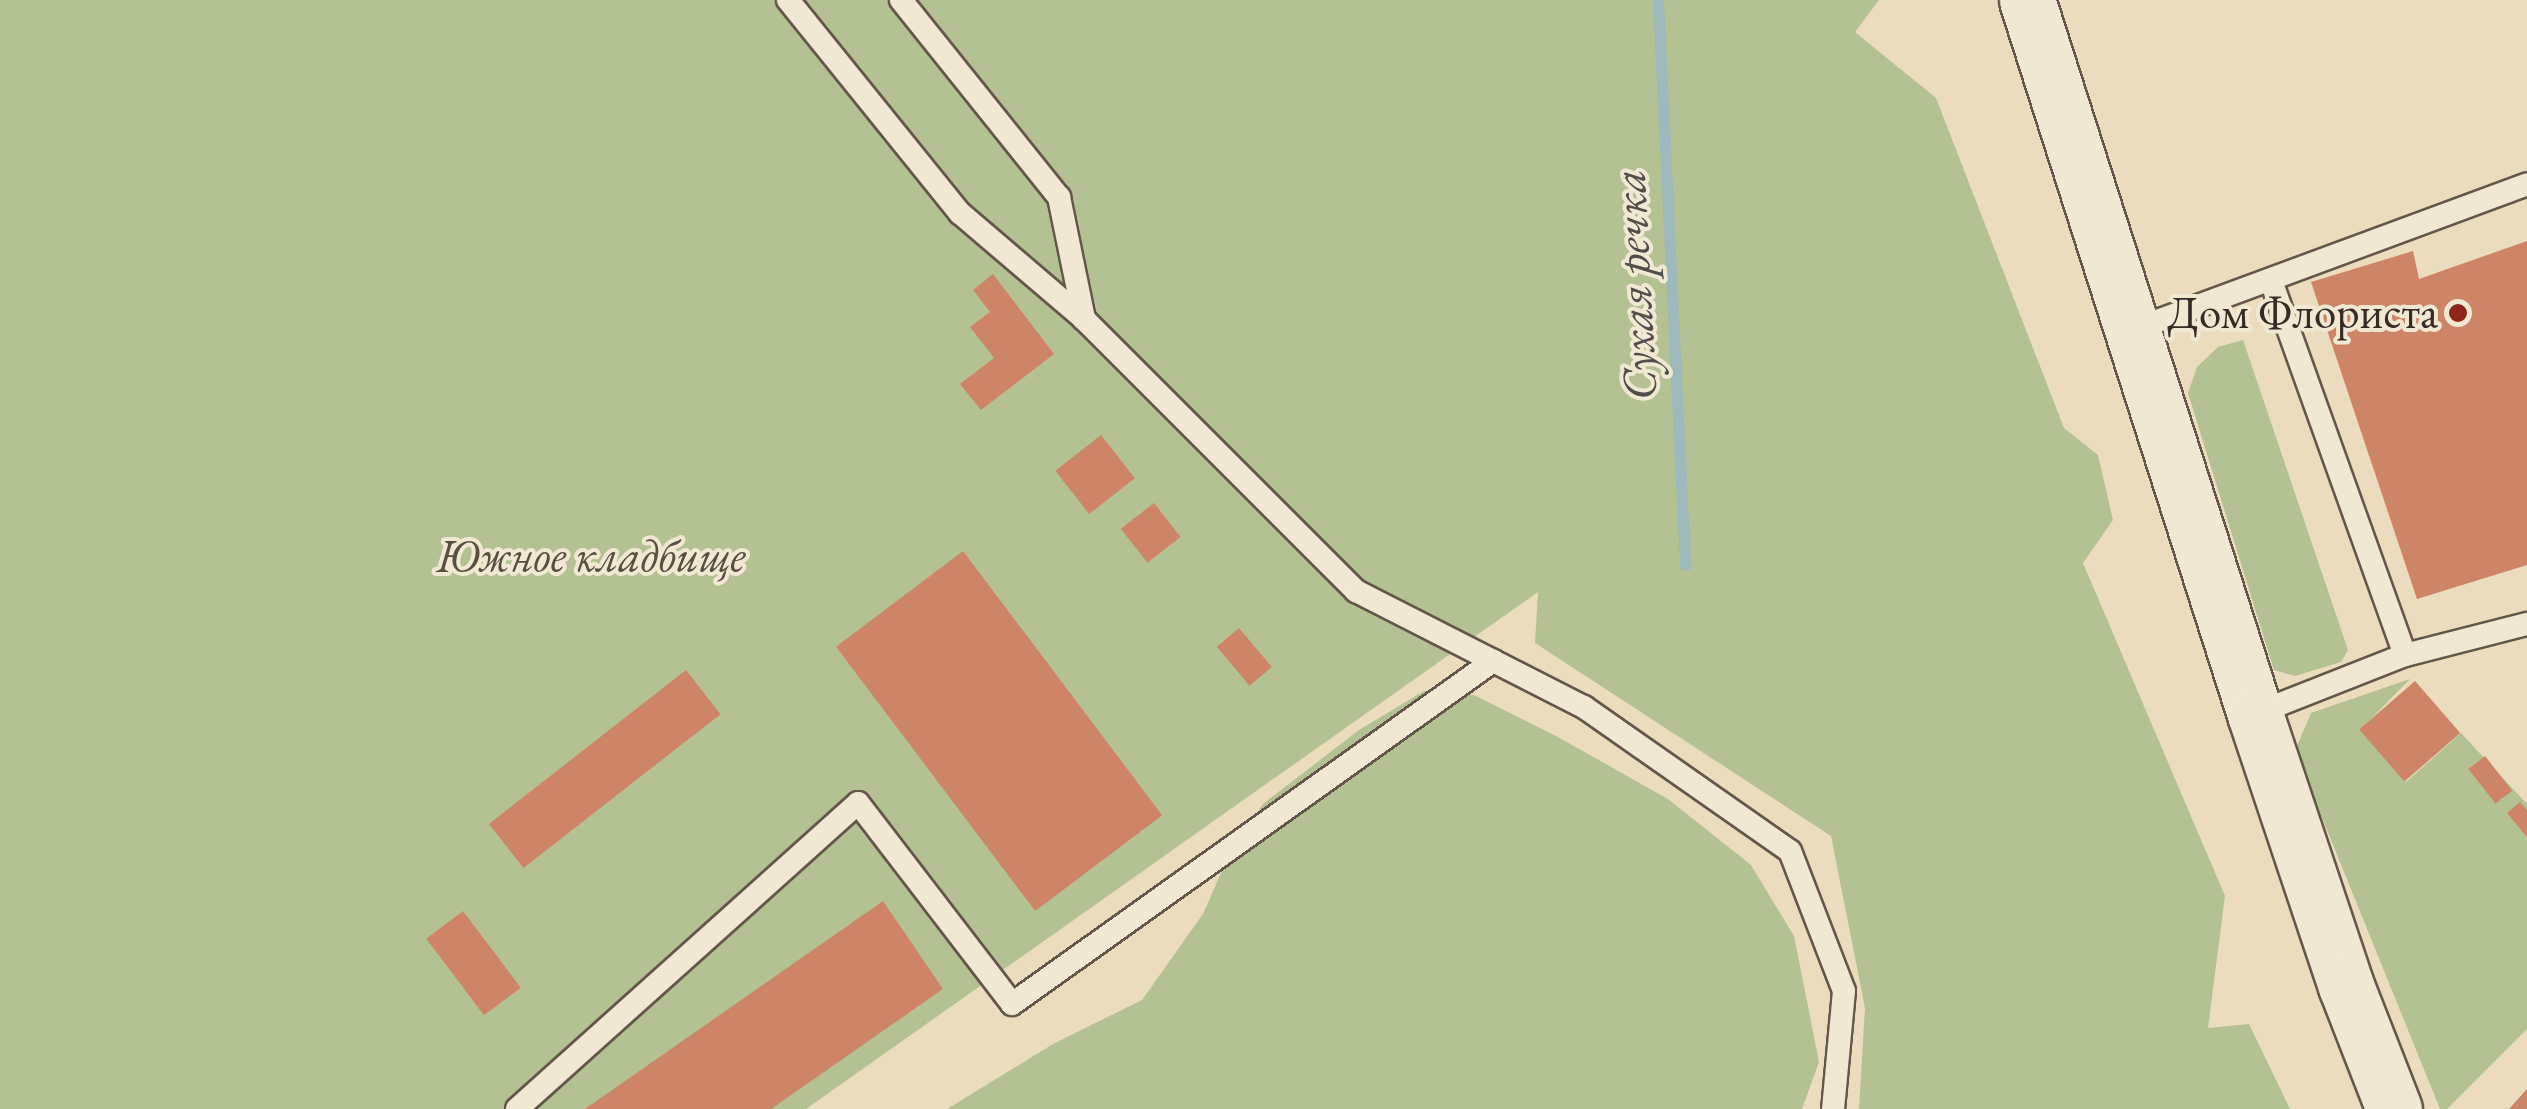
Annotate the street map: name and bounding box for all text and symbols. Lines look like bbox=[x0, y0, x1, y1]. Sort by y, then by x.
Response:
water label: Сухая речка bbox=[1599, 168, 1669, 402]
place label: Дом Флориста bbox=[2167, 286, 2438, 340]
marker: Дом Флориста bbox=[2447, 302, 2469, 324]
park label: Южное кладбище bbox=[436, 529, 746, 583]

